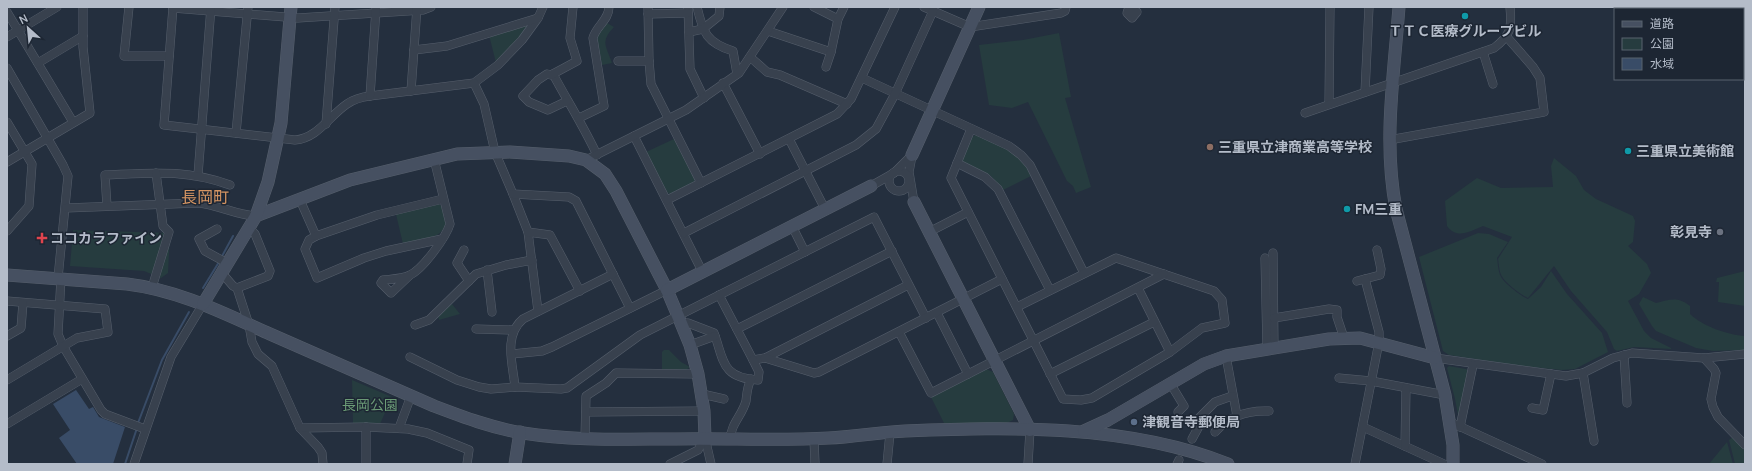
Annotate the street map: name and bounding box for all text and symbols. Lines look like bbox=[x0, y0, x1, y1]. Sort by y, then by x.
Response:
north arrow bbox=[8, 8, 48, 48]
legend bbox=[1614, 8, 1744, 80]
text: N bbox=[16, 10, 30, 27]
marker: ＴＴＣ医療グループビル bbox=[1460, 11, 1470, 21]
text: 道路 bbox=[1650, 15, 1674, 32]
place label: ＴＴＣ医療グループビル bbox=[1388, 21, 1542, 40]
text: 公園 bbox=[1650, 35, 1674, 52]
text: 水域 bbox=[1650, 55, 1674, 72]
place label: 三重県立津商業高等学校 bbox=[1218, 137, 1372, 156]
place label: 三重県立美術館 bbox=[1636, 141, 1734, 160]
marker: 三重県立津商業高等学校 bbox=[1205, 142, 1215, 152]
marker: 三重県立美術館 bbox=[1623, 146, 1633, 156]
district label: 長岡町 bbox=[181, 186, 229, 208]
place label: FM三重 bbox=[1355, 199, 1402, 218]
marker: FM三重 bbox=[1342, 204, 1352, 214]
place label: 彰見寺 bbox=[1670, 222, 1712, 241]
marker: 彰見寺 bbox=[1715, 227, 1725, 237]
place label: ココカラファイン bbox=[50, 228, 162, 247]
marker: ココカラファイン bbox=[37, 233, 47, 243]
park label: 長岡公園 bbox=[342, 395, 398, 414]
place label: 津観音寺郵便局 bbox=[1142, 412, 1240, 431]
marker: 津観音寺郵便局 bbox=[1129, 417, 1139, 427]

